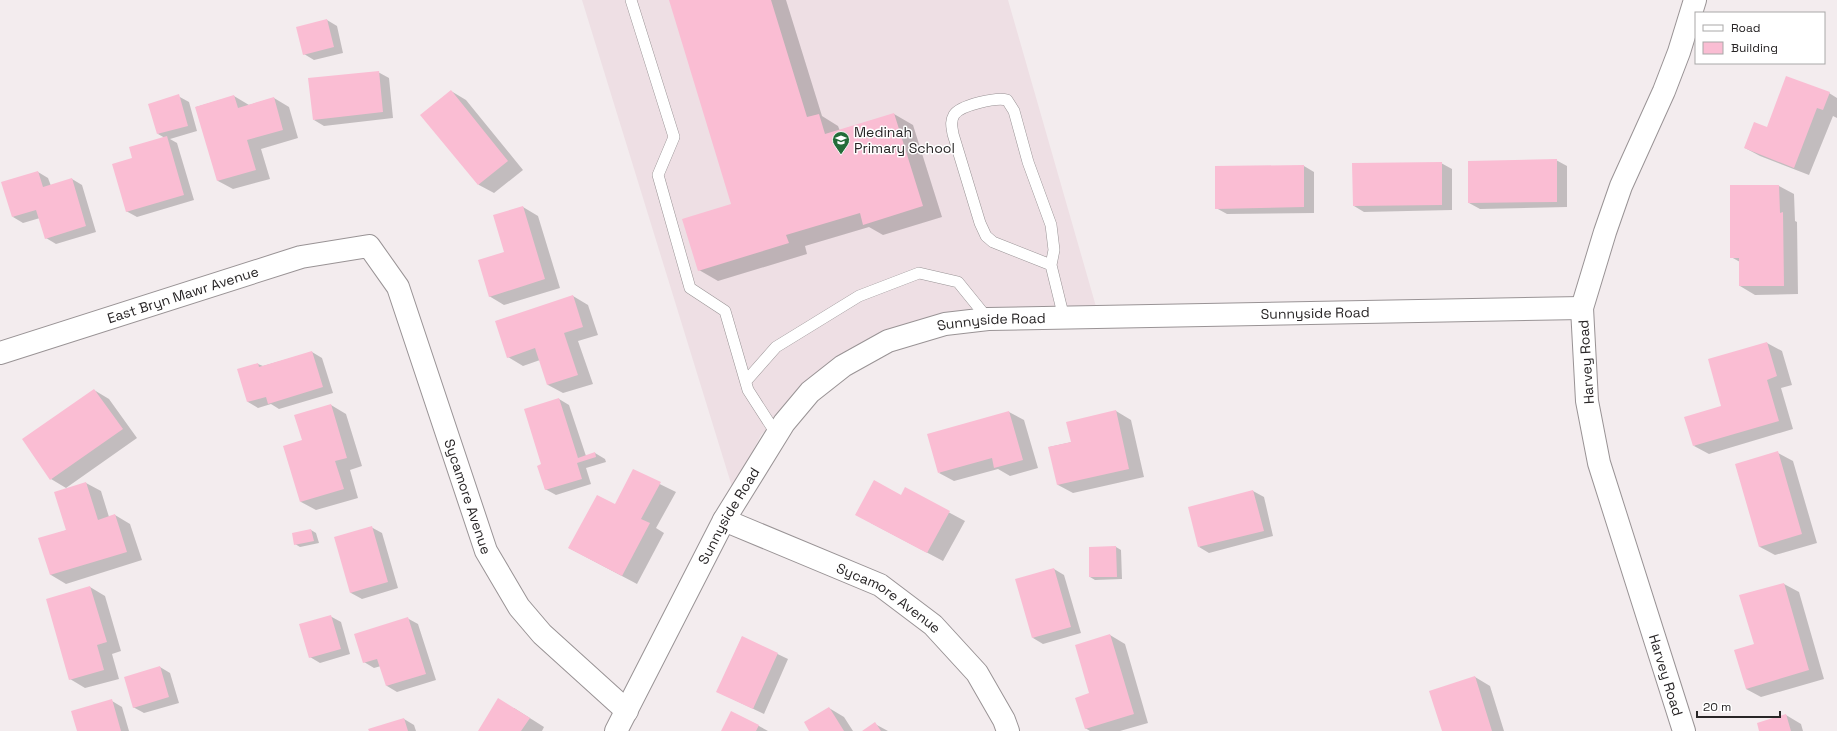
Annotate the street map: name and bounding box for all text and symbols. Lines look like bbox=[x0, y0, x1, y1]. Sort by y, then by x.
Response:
legend bbox=[1695, 12, 1825, 64]
text: Road bbox=[1731, 20, 1760, 36]
text: Building bbox=[1731, 40, 1778, 56]
place label: Medinah Primary School bbox=[854, 123, 955, 157]
school or university icon: Medinah Primary School bbox=[831, 130, 851, 155]
street label: East Bryn Mawr Avenue bbox=[105, 262, 261, 327]
street label: Sunnyside Road bbox=[1260, 303, 1370, 323]
street label: Sunnyside Road bbox=[935, 309, 1046, 335]
street label: Harvey Road bbox=[1574, 319, 1598, 405]
street label: Sycamore Avenue bbox=[440, 437, 495, 557]
street label: Sunnyside Road bbox=[694, 464, 763, 567]
street label: Sycamore Avenue bbox=[834, 559, 945, 637]
street label: Harvey Road bbox=[1645, 632, 1687, 718]
scale bar bbox=[1697, 693, 1780, 719]
text: 20 m bbox=[1703, 699, 1731, 715]

